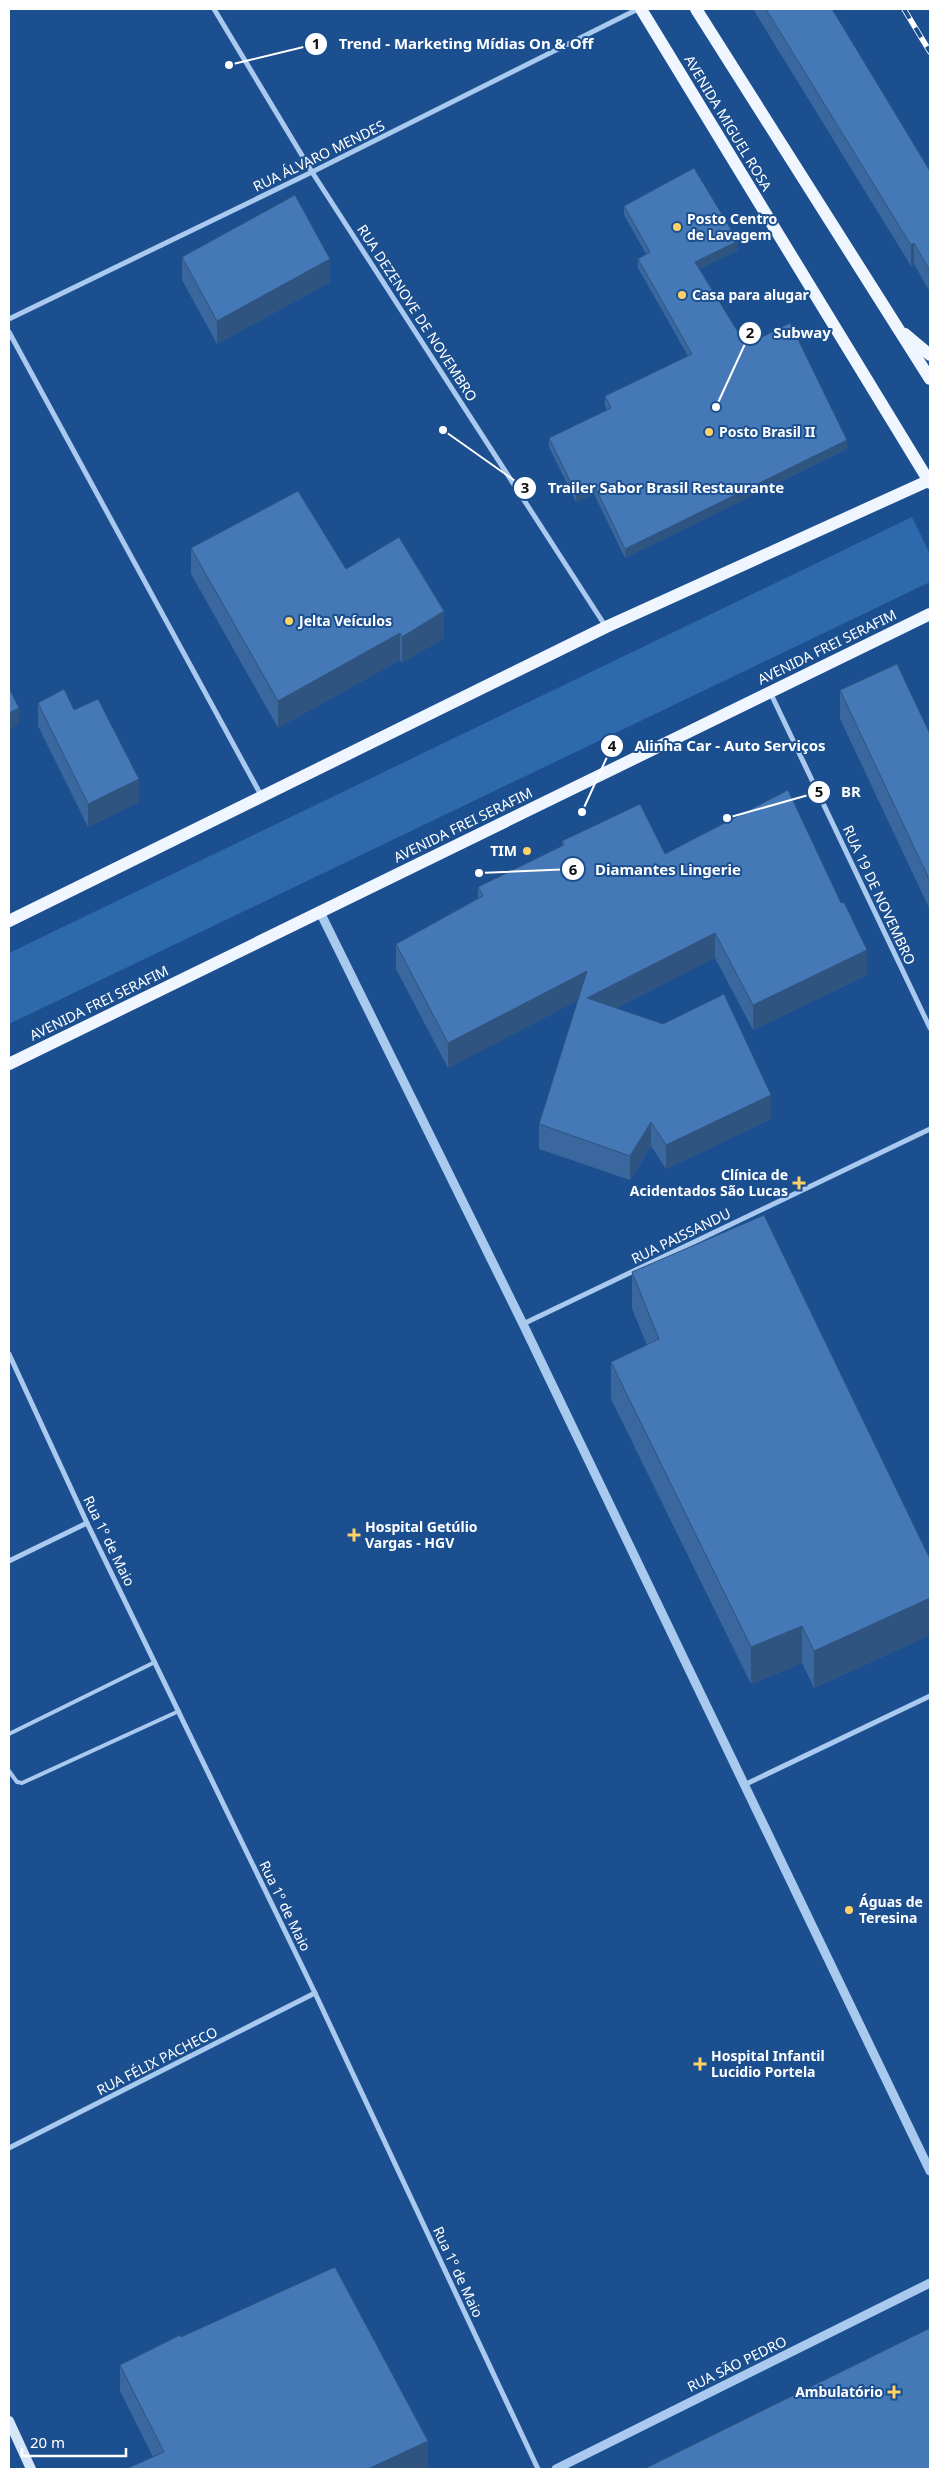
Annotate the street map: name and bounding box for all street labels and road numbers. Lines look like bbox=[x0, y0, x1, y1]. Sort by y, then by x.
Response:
street label: AVENIDA MIGUEL ROSA bbox=[680, 51, 777, 194]
street label: RUA ÁLVARO MENDES bbox=[250, 115, 388, 196]
street label: RUA DEZENOVE DE NOVEMBRO bbox=[353, 221, 482, 405]
street label: AVENIDA FREI SERAFIM bbox=[754, 605, 899, 689]
street label: AVENIDA FREI SERAFIM bbox=[390, 783, 535, 867]
street label: RUA 19 DE NOVEMBRO bbox=[839, 822, 920, 968]
street label: AVENIDA FREI SERAFIM bbox=[26, 961, 171, 1045]
street label: RUA PAISSANDU bbox=[628, 1203, 734, 1268]
street label: Rua 1º de Maio bbox=[79, 1492, 140, 1589]
street label: Rua 1º de Maio bbox=[255, 1857, 316, 1954]
street label: RUA FÉLIX PACHECO bbox=[93, 2022, 221, 2099]
street label: Rua 1º de Maio bbox=[429, 2223, 488, 2320]
street label: RUA SÃO PEDRO bbox=[684, 2331, 790, 2396]

